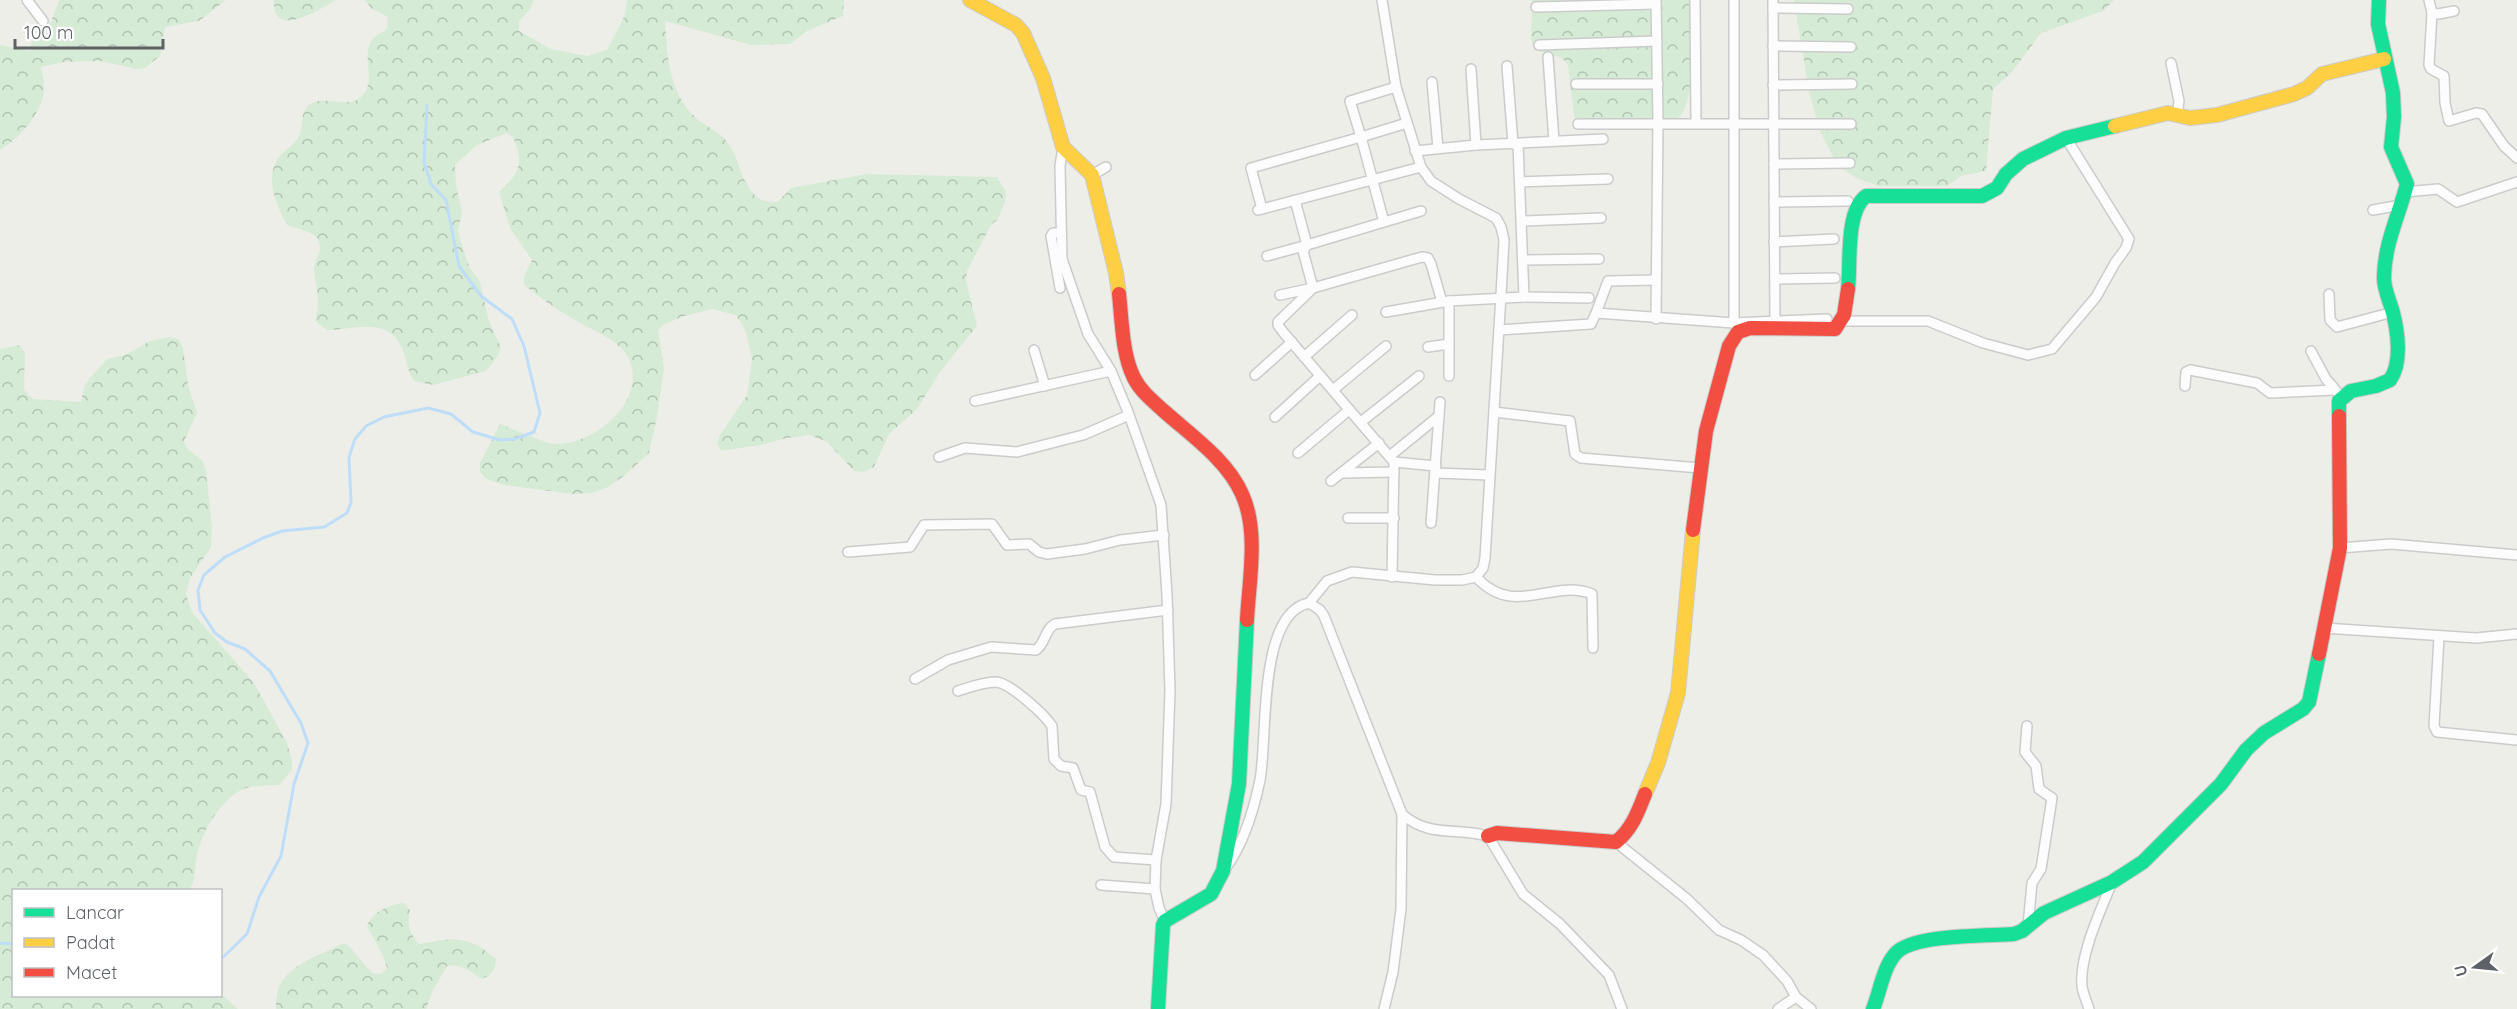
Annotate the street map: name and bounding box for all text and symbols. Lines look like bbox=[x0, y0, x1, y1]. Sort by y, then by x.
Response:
scale bar bbox=[15, 12, 164, 50]
text: 100 m bbox=[24, 21, 73, 44]
legend bbox=[12, 889, 222, 997]
text: Lancar bbox=[66, 901, 124, 924]
text: Padat bbox=[66, 931, 115, 954]
north arrow bbox=[2445, 937, 2505, 997]
text: Macet bbox=[66, 961, 117, 984]
text: U bbox=[2449, 963, 2472, 979]

